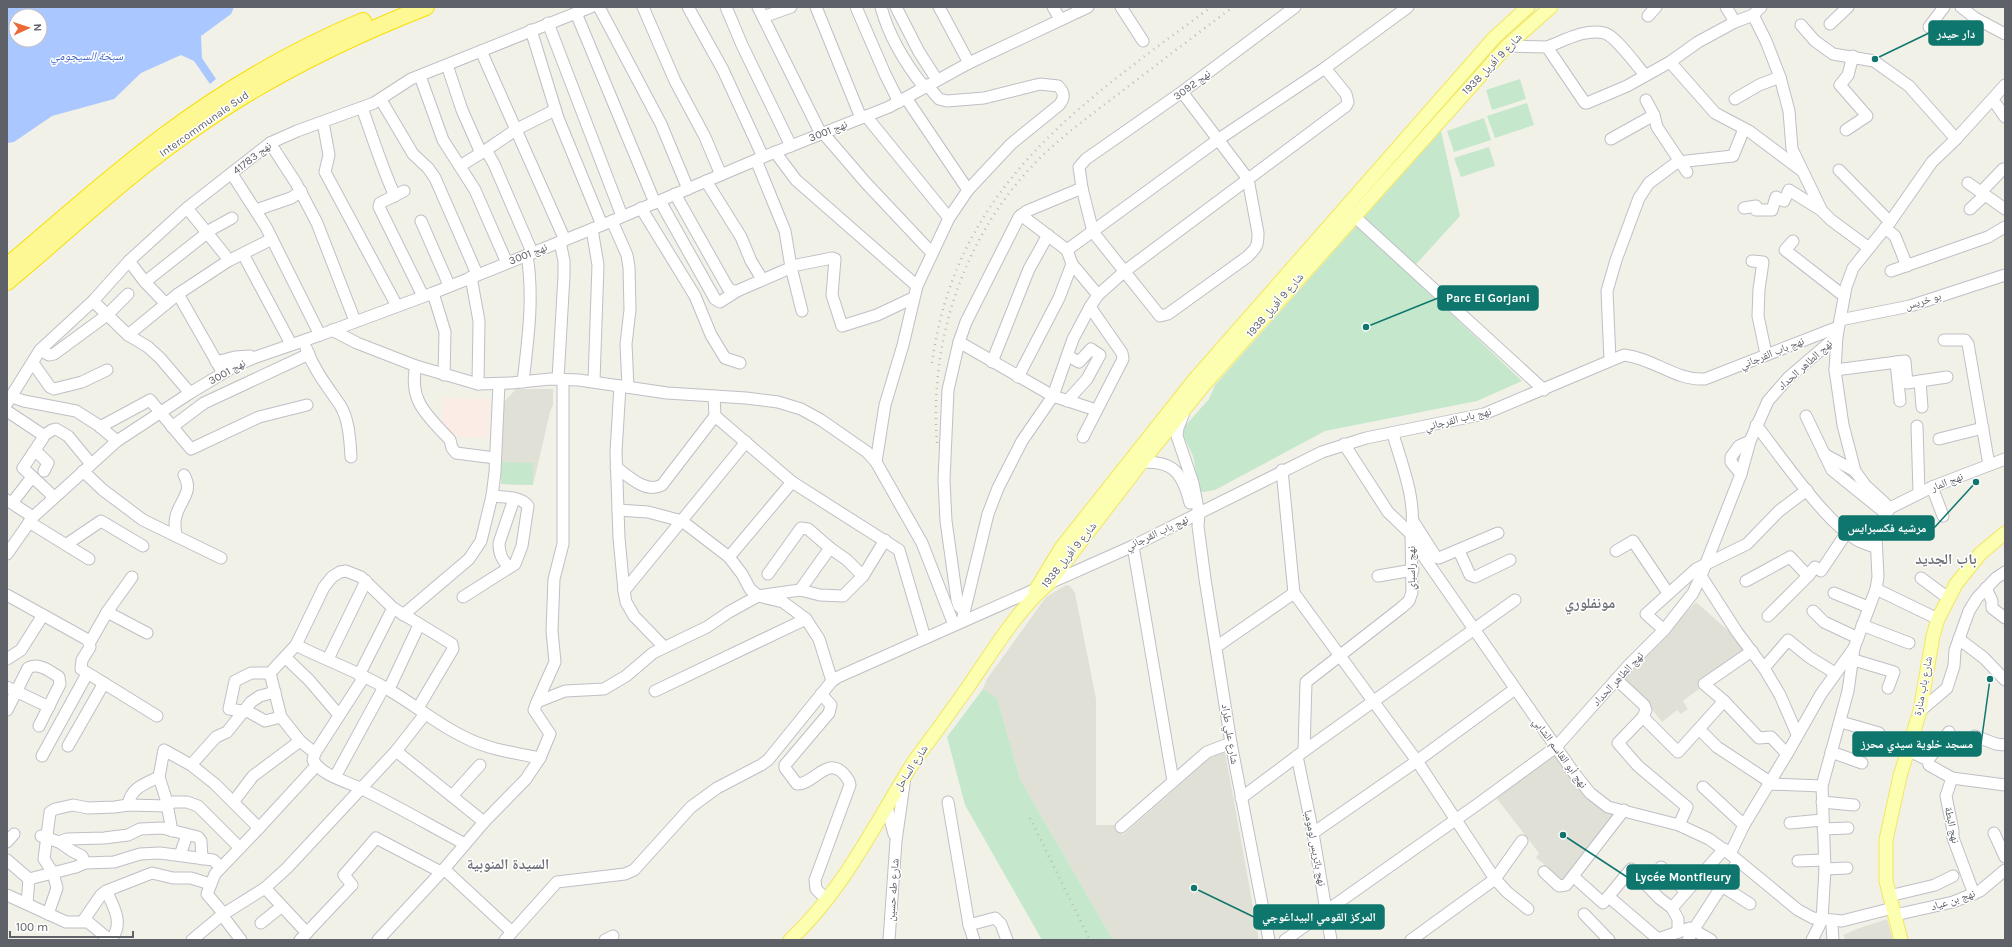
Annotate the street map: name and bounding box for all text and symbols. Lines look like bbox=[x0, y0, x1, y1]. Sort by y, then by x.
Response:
north arrow bbox=[8, 8, 48, 48]
callout: دار حيدر bbox=[1929, 21, 1983, 45]
text: N bbox=[31, 23, 44, 32]
text: دار حيدر bbox=[1936, 27, 1975, 41]
street label: شارع 9 أفريل 1938 bbox=[1459, 30, 1525, 97]
water label: سبخة السيجومي bbox=[51, 49, 123, 66]
street label: نهج 3092 bbox=[1171, 67, 1213, 103]
street label: Intercommunale Sud bbox=[157, 88, 251, 160]
street label: نهج 3001 bbox=[807, 117, 849, 145]
street label: نهج 41783 bbox=[230, 139, 274, 177]
street label: نهج 3001 bbox=[507, 240, 549, 268]
street label: شارع 9 أفريل 1938 bbox=[1243, 270, 1306, 340]
callout: Parc El Gorjani bbox=[1438, 286, 1538, 310]
street label: بو خريس bbox=[1903, 289, 1943, 313]
text: Parc El Gorjani bbox=[1446, 291, 1530, 305]
street label: نهج باب القرجاني bbox=[1738, 334, 1807, 373]
street label: نهج الطاهر الحداد bbox=[1775, 337, 1835, 393]
street label: نهج 3001 bbox=[206, 357, 248, 387]
street label: نهج باب القرجاني bbox=[1423, 404, 1493, 435]
street label: نهج المار bbox=[1928, 470, 1965, 495]
street label: نهج باب القرجاني bbox=[1123, 513, 1191, 555]
callout: مرشيه فكسبرايس bbox=[1839, 516, 1934, 540]
street label: شارع 9 أفريل 1938 bbox=[1038, 519, 1099, 590]
text: مرشيه فكسبرايس bbox=[1847, 521, 1927, 536]
street label: نهج راسباي bbox=[1405, 546, 1419, 590]
district label: باب الجديد bbox=[1915, 550, 1977, 568]
district label: مونفلوري bbox=[1565, 594, 1615, 615]
street label: نهج الطاهر الحداد bbox=[1590, 649, 1646, 709]
street label: شارع باب منارة bbox=[1911, 655, 1935, 717]
street label: شارع علي طراد bbox=[1217, 703, 1241, 765]
street label: نهج أبو القاسم الشابي bbox=[1529, 715, 1591, 792]
callout: مسجد خلوية سيدي محرز bbox=[1853, 732, 1981, 756]
text: مسجد خلوية سيدي محرز bbox=[1860, 737, 1973, 754]
street label: شارع الساحل bbox=[891, 743, 931, 793]
street label: نهج البطة bbox=[1942, 805, 1962, 845]
street label: نهج باتريس لومومبا bbox=[1301, 809, 1329, 887]
district label: السيدة المنوبية bbox=[467, 855, 549, 873]
street label: شارع طه حسين bbox=[884, 858, 902, 922]
callout: Lycée Montfleury bbox=[1627, 865, 1739, 889]
text: Lycée Montfleury bbox=[1635, 870, 1731, 884]
street label: نهج بن عياد bbox=[1929, 887, 1977, 913]
callout: المركز القومي البيداغوجي bbox=[1254, 905, 1384, 929]
text: المركز القومي البيداغوجي bbox=[1262, 910, 1376, 927]
scale bar bbox=[10, 913, 133, 939]
text: 100 m bbox=[16, 920, 48, 934]

